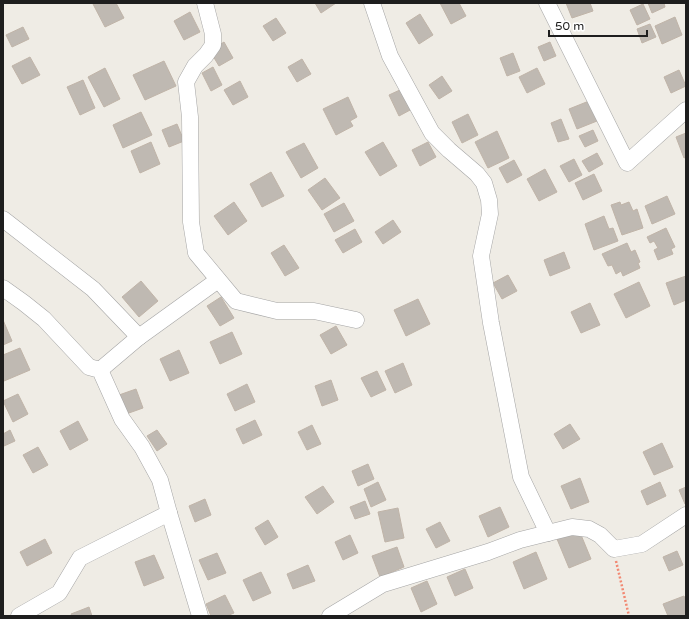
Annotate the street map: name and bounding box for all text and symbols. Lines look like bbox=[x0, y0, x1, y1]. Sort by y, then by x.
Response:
scale bar bbox=[549, 12, 647, 38]
text: 50 m bbox=[555, 19, 584, 33]

